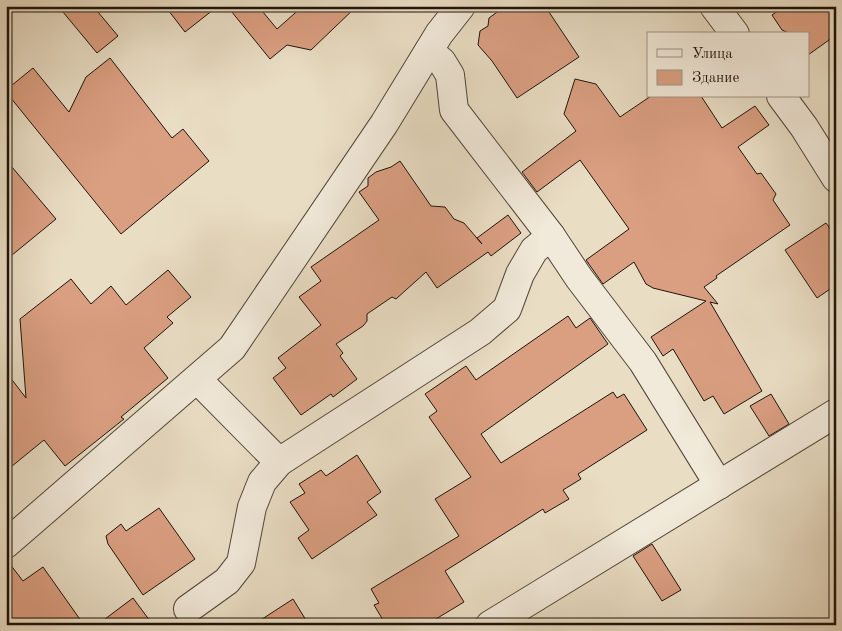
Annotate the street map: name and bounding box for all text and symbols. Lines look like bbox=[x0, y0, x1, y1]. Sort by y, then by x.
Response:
legend bbox=[647, 32, 810, 98]
text: Улица bbox=[692, 47, 733, 62]
text: Здание bbox=[692, 71, 739, 86]

